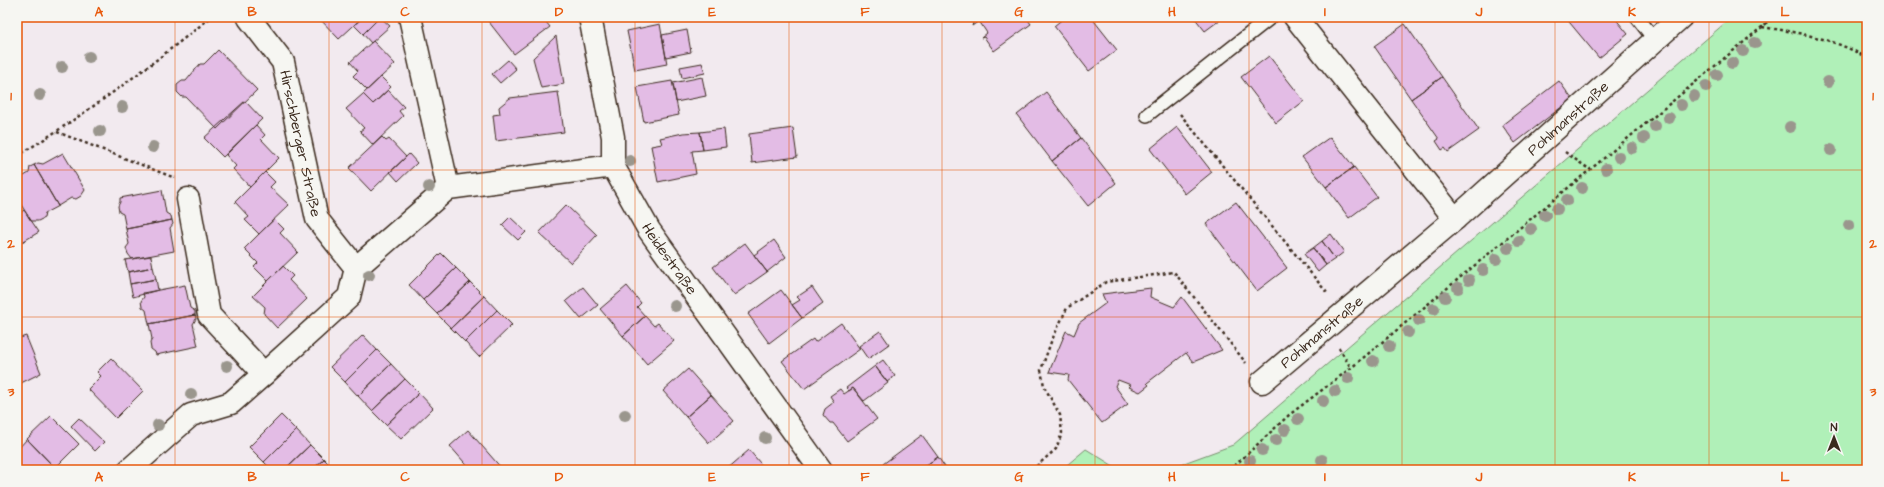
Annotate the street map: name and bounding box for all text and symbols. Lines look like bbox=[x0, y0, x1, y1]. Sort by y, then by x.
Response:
text: A bbox=[95, 3, 104, 21]
text: B bbox=[247, 3, 257, 21]
text: C bbox=[400, 3, 410, 21]
text: D bbox=[555, 3, 564, 21]
text: E bbox=[708, 3, 716, 21]
text: F bbox=[860, 3, 870, 21]
text: G bbox=[1014, 3, 1024, 21]
text: H bbox=[1168, 3, 1176, 21]
text: I bbox=[1324, 3, 1326, 21]
text: J bbox=[1475, 3, 1483, 21]
text: K bbox=[1628, 3, 1636, 21]
text: L bbox=[1780, 3, 1790, 21]
street label: Hirschberger Straße bbox=[274, 68, 326, 219]
street label: Pohlmanstraße bbox=[1523, 76, 1614, 161]
text: 1 bbox=[10, 87, 12, 105]
text: 1 bbox=[1872, 87, 1874, 105]
street label: Heidestraße bbox=[636, 219, 702, 299]
text: 2 bbox=[6, 235, 15, 253]
text: 2 bbox=[1868, 235, 1877, 253]
street label: Pohlmanstraße bbox=[1276, 291, 1368, 373]
text: 3 bbox=[7, 383, 15, 401]
text: 3 bbox=[1869, 383, 1877, 401]
north arrow bbox=[1814, 417, 1854, 457]
text: N bbox=[1831, 420, 1838, 435]
text: A bbox=[95, 468, 104, 486]
text: B bbox=[247, 468, 257, 486]
text: C bbox=[400, 468, 410, 486]
text: D bbox=[555, 468, 564, 486]
text: E bbox=[708, 468, 716, 486]
text: F bbox=[860, 468, 870, 486]
text: G bbox=[1014, 468, 1024, 486]
text: H bbox=[1168, 468, 1176, 486]
text: I bbox=[1324, 468, 1326, 486]
text: J bbox=[1475, 468, 1483, 486]
text: K bbox=[1628, 468, 1636, 486]
text: L bbox=[1780, 468, 1790, 486]

